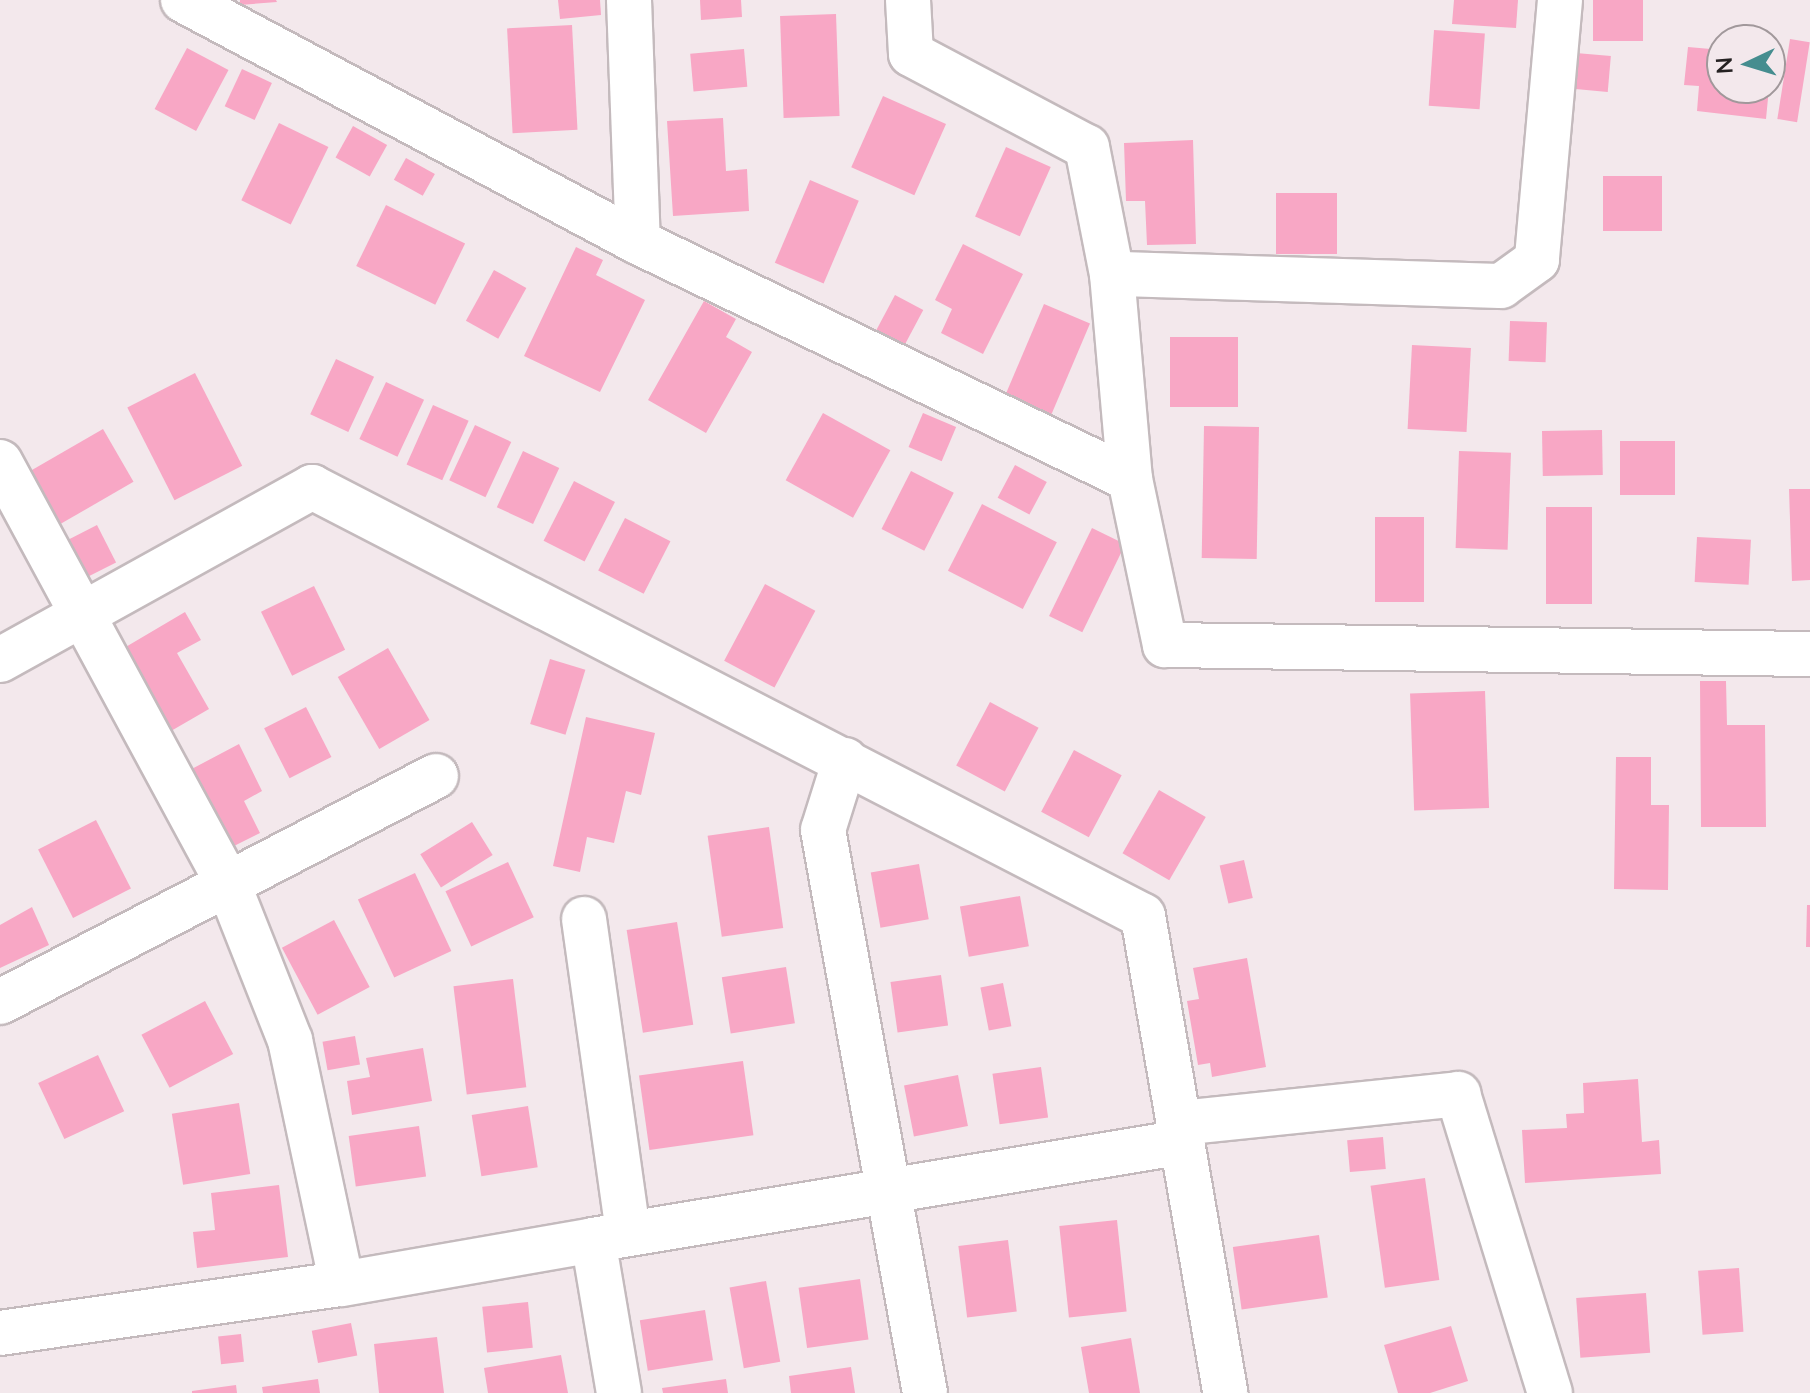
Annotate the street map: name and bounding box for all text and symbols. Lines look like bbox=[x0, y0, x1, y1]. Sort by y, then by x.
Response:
north arrow bbox=[1706, 24, 1786, 104]
text: N bbox=[1709, 56, 1738, 75]

